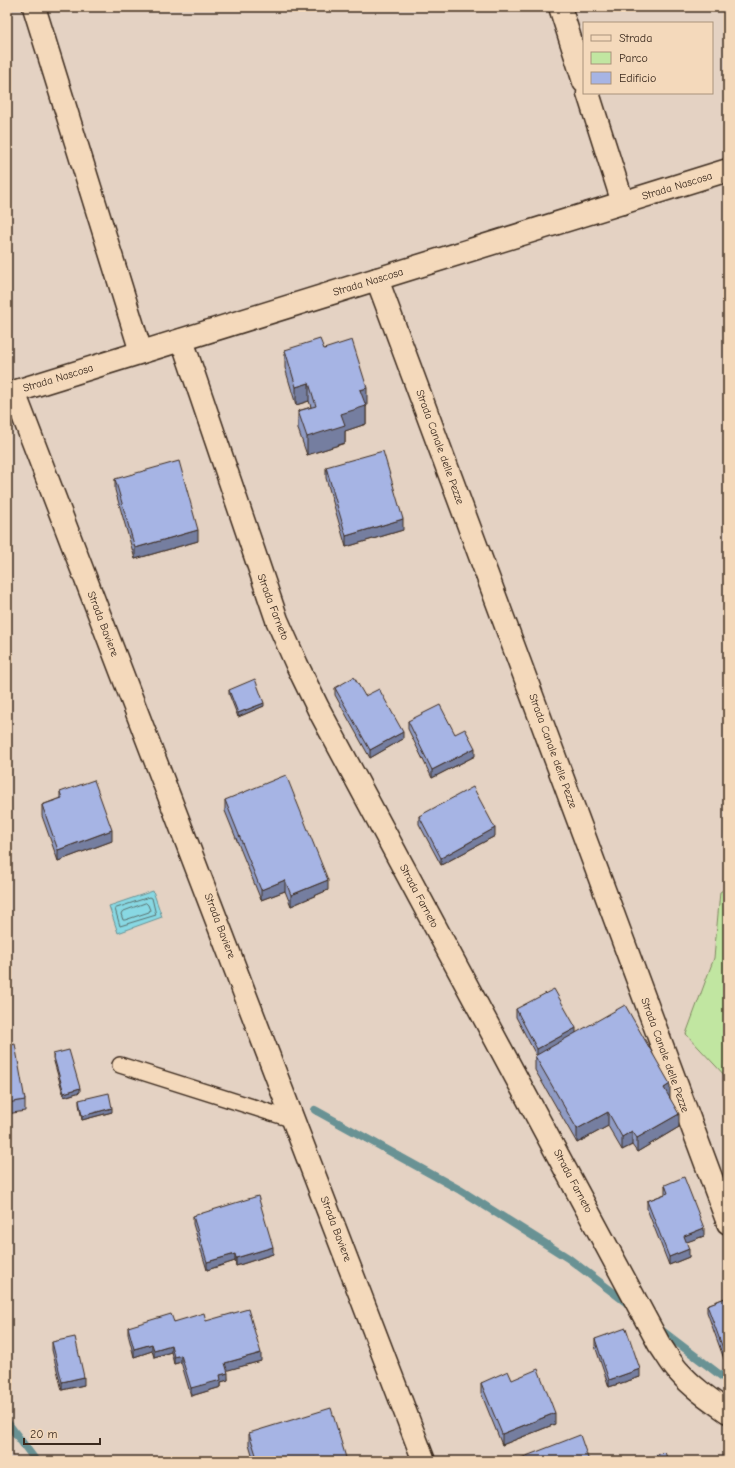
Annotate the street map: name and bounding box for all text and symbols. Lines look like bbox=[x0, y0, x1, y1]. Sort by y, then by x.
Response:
legend bbox=[583, 22, 713, 94]
text: Strada bbox=[619, 31, 652, 45]
text: Parco bbox=[619, 51, 648, 65]
text: Edificio bbox=[619, 71, 656, 85]
street label: Strada Nascosa bbox=[640, 169, 714, 203]
street label: Strada Nascosa bbox=[331, 265, 405, 299]
street label: Strada Nascosa bbox=[21, 361, 95, 395]
street label: Strada Canale delle Pezze bbox=[413, 388, 467, 507]
street label: Strada Farneto bbox=[254, 572, 292, 642]
street label: Strada Baviere bbox=[85, 589, 122, 659]
street label: Strada Canale delle Pezze bbox=[526, 692, 580, 811]
street label: Strada Farneto bbox=[397, 862, 441, 930]
street label: Strada Baviere bbox=[202, 891, 239, 961]
street label: Strada Canale delle Pezze bbox=[638, 996, 692, 1115]
street label: Strada Farneto bbox=[551, 1147, 595, 1215]
street label: Strada Baviere bbox=[318, 1194, 355, 1264]
scale bar bbox=[24, 1420, 100, 1446]
text: 20 m bbox=[30, 1427, 58, 1441]

